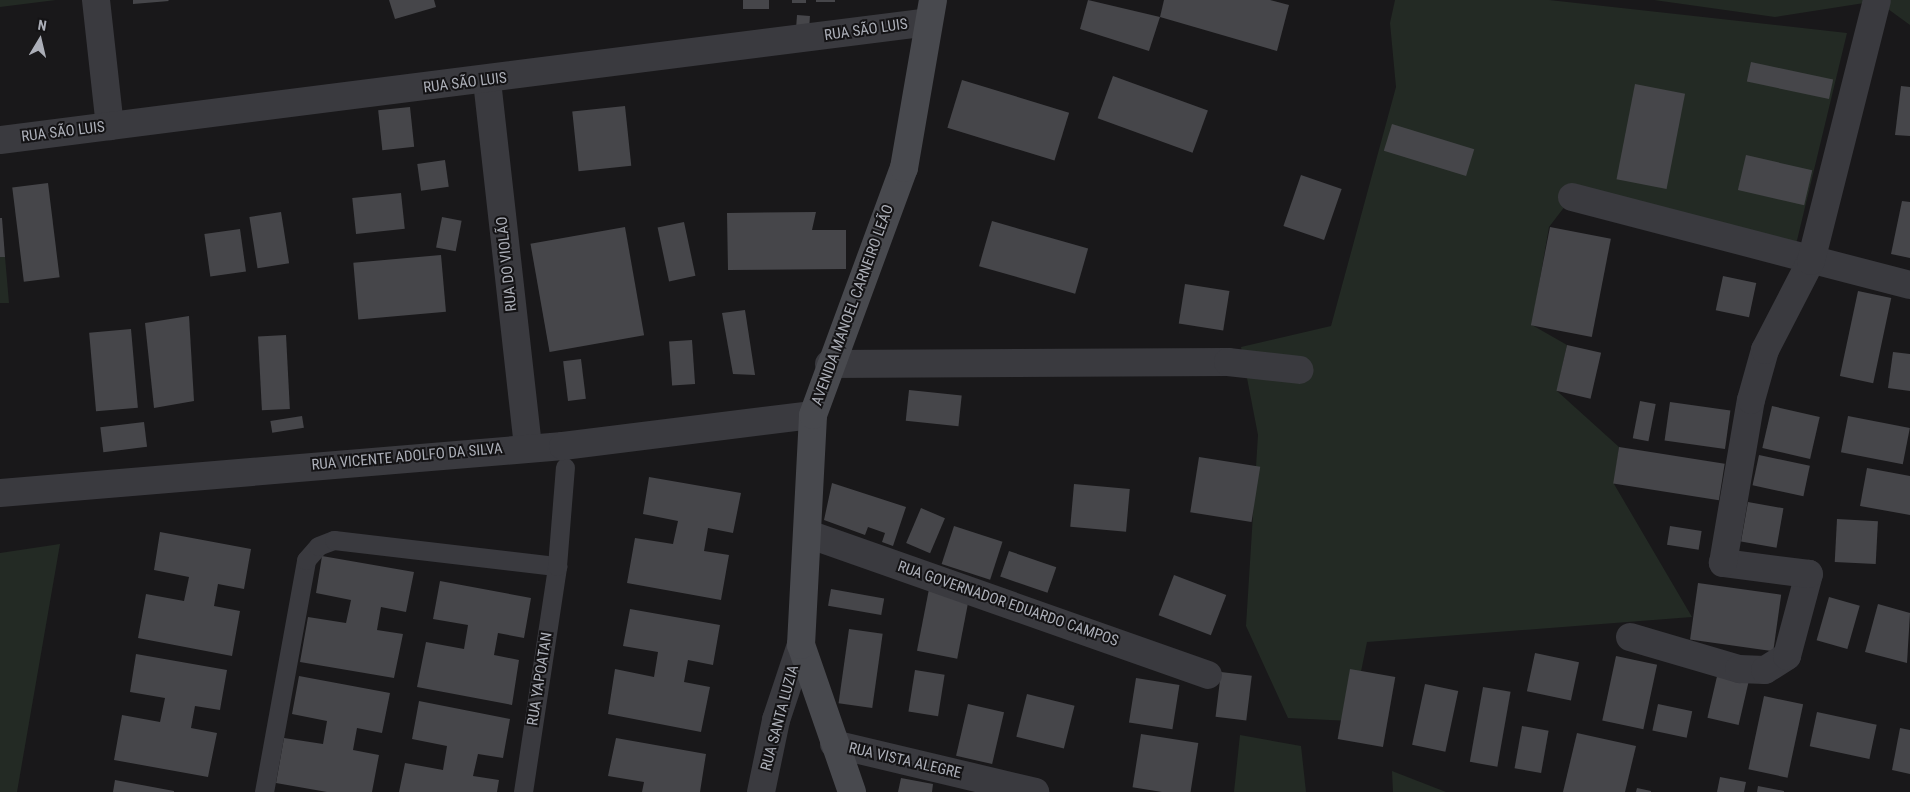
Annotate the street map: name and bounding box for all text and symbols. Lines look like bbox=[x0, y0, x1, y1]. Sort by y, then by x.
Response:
north arrow bbox=[15, 15, 65, 65]
street label: RUA SÃO LUIS bbox=[823, 15, 909, 45]
text: N bbox=[37, 17, 48, 34]
street label: RUA SÃO LUIS bbox=[422, 69, 508, 97]
street label: RUA SÃO LUIS bbox=[20, 118, 106, 146]
street label: AVENIDA MANOEL CARNEIRO LEÃO bbox=[808, 202, 898, 408]
street label: RUA DO VIOLÃO bbox=[493, 216, 521, 312]
street label: RUA VICENTE ADOLFO DA SILVA bbox=[311, 440, 503, 474]
street label: RUA GOVERNADOR EDUARDO CAMPOS bbox=[895, 558, 1121, 650]
street label: RUA YAPOATAN bbox=[524, 631, 556, 727]
street label: RUA SANTA LUZIA bbox=[757, 663, 803, 773]
street label: RUA VISTA ALEGRE bbox=[847, 739, 963, 783]

